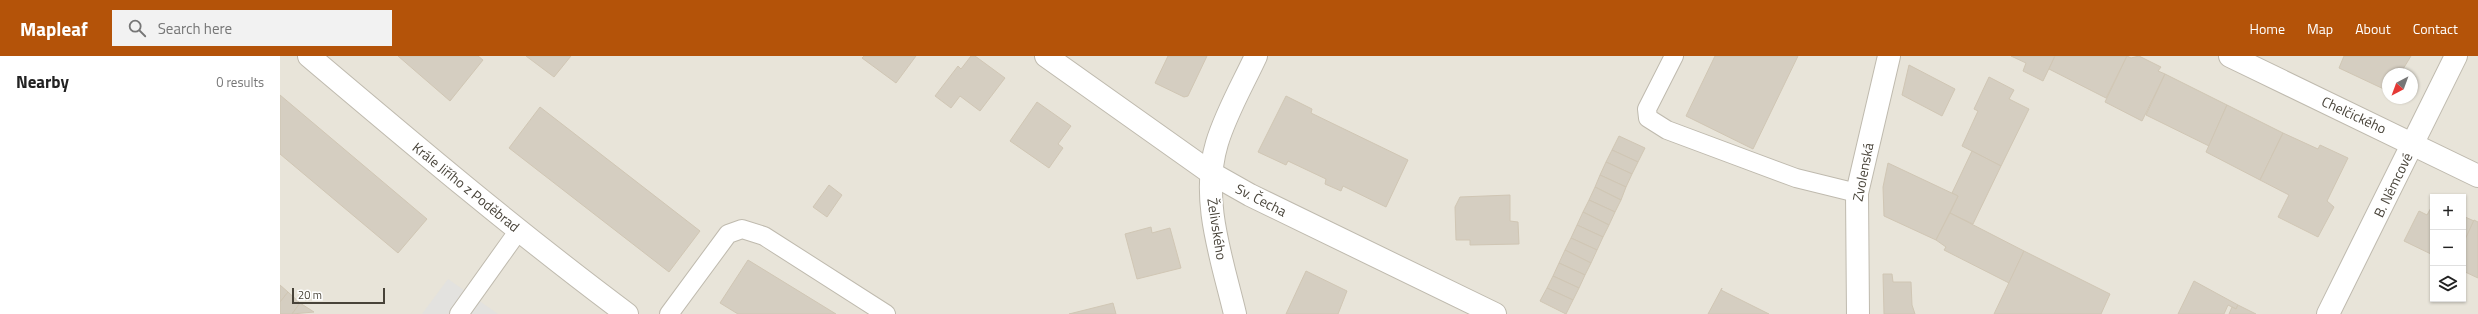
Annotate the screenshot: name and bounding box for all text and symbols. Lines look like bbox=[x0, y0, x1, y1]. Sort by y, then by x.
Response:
search box bbox=[112, 10, 392, 46]
text: Mapleaf bbox=[20, 14, 88, 43]
icon: search bbox=[126, 17, 148, 39]
text: Search here bbox=[158, 17, 232, 40]
text: Home bbox=[2250, 18, 2285, 39]
text: Map bbox=[2307, 18, 2333, 39]
text: About bbox=[2355, 18, 2391, 39]
text: Contact bbox=[2413, 18, 2458, 39]
north arrow bbox=[2382, 68, 2418, 104]
text: Nearby bbox=[16, 69, 69, 95]
text: 0 results bbox=[216, 72, 264, 92]
street label: Chelčického bbox=[2318, 90, 2390, 139]
street label: Krále Jiřího z Poděbrad bbox=[408, 137, 524, 236]
street label: Zvolenská bbox=[1847, 141, 1878, 203]
street label: B. Němcové bbox=[2368, 149, 2417, 221]
street label: Sv. Čecha bbox=[1232, 178, 1290, 221]
map controls bbox=[2430, 194, 2466, 302]
button: + bbox=[2430, 194, 2466, 230]
street label: Želivského bbox=[1202, 196, 1233, 261]
button: − bbox=[2430, 230, 2466, 266]
button: layers bbox=[2430, 266, 2466, 302]
scale bar bbox=[292, 286, 385, 305]
text: 20 m bbox=[298, 287, 322, 303]

